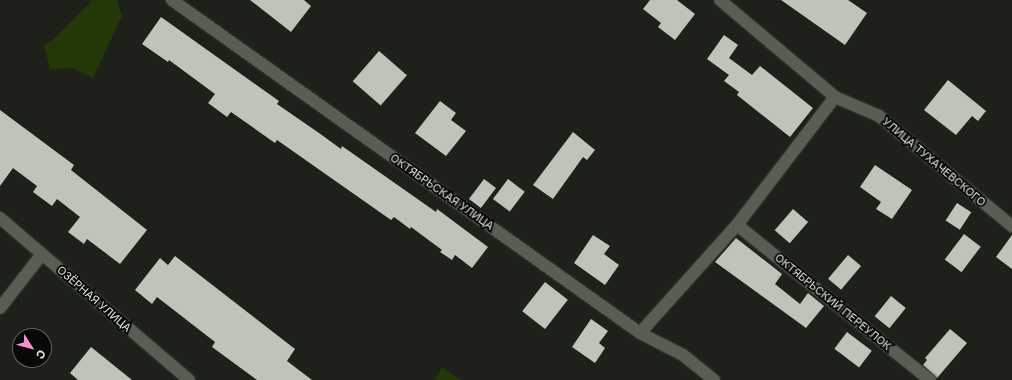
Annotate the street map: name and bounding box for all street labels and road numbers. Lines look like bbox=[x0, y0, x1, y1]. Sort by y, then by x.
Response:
street label: УЛИЦА ТУХАЧЕВСКОГО bbox=[880, 115, 988, 209]
street label: ОКТЯБРЬСКАЯ УЛИЦА bbox=[388, 151, 496, 233]
street label: ОКТЯБРЬСКИЙ ПЕРЕУЛОК bbox=[772, 251, 894, 353]
street label: ОЗЁРНАЯ УЛИЦА bbox=[54, 263, 134, 335]

